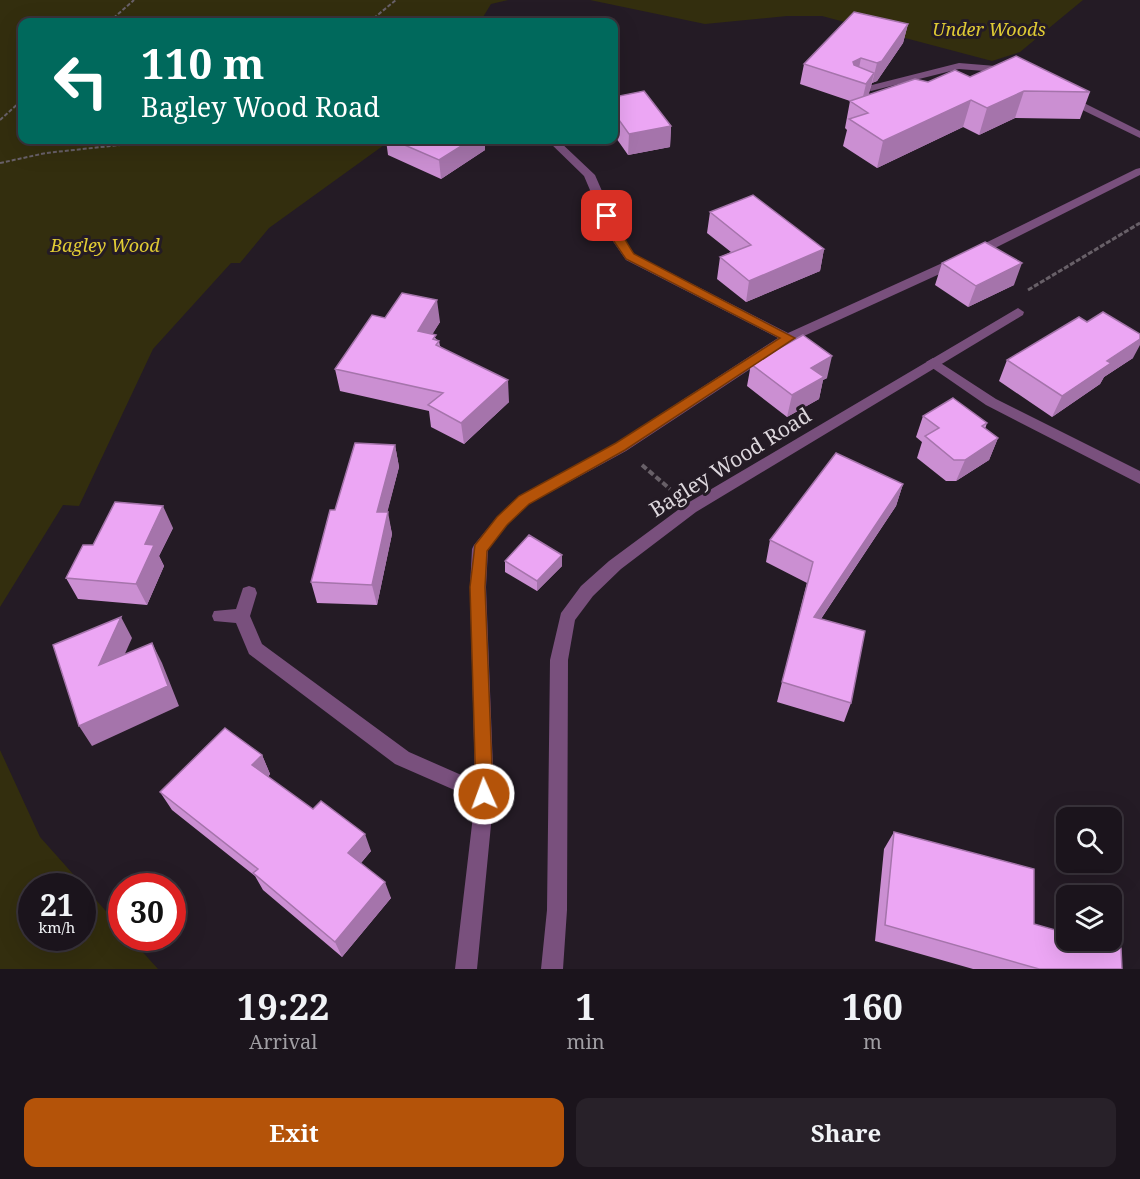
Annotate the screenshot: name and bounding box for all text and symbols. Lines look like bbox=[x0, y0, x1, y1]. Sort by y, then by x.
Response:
park label: Under Woods bbox=[932, 17, 1046, 41]
text: 110 m bbox=[141, 34, 265, 91]
icon: left bbox=[42, 42, 120, 120]
text: Bagley Wood Road bbox=[141, 88, 380, 125]
pin bbox=[581, 190, 632, 241]
icon: arrive bbox=[590, 199, 623, 232]
park label: Bagley Wood bbox=[49, 233, 160, 257]
street label: Bagley Wood Road bbox=[644, 401, 816, 523]
position arrow bbox=[452, 762, 516, 826]
map controls bbox=[1056, 807, 1122, 951]
button: search bbox=[1056, 807, 1122, 873]
speed limit sign: 30 bbox=[108, 873, 186, 951]
text: 21 bbox=[40, 884, 74, 925]
button: layers bbox=[1056, 885, 1122, 951]
text: km/h bbox=[39, 917, 75, 937]
text: 19:22 bbox=[237, 982, 329, 1031]
text: 1 bbox=[575, 982, 596, 1031]
text: 160 bbox=[842, 982, 903, 1031]
text: Arrival bbox=[249, 1028, 317, 1055]
text: min bbox=[567, 1028, 605, 1055]
text: m bbox=[863, 1028, 882, 1055]
button: Exit bbox=[24, 1098, 564, 1167]
button: Share bbox=[576, 1098, 1116, 1167]

